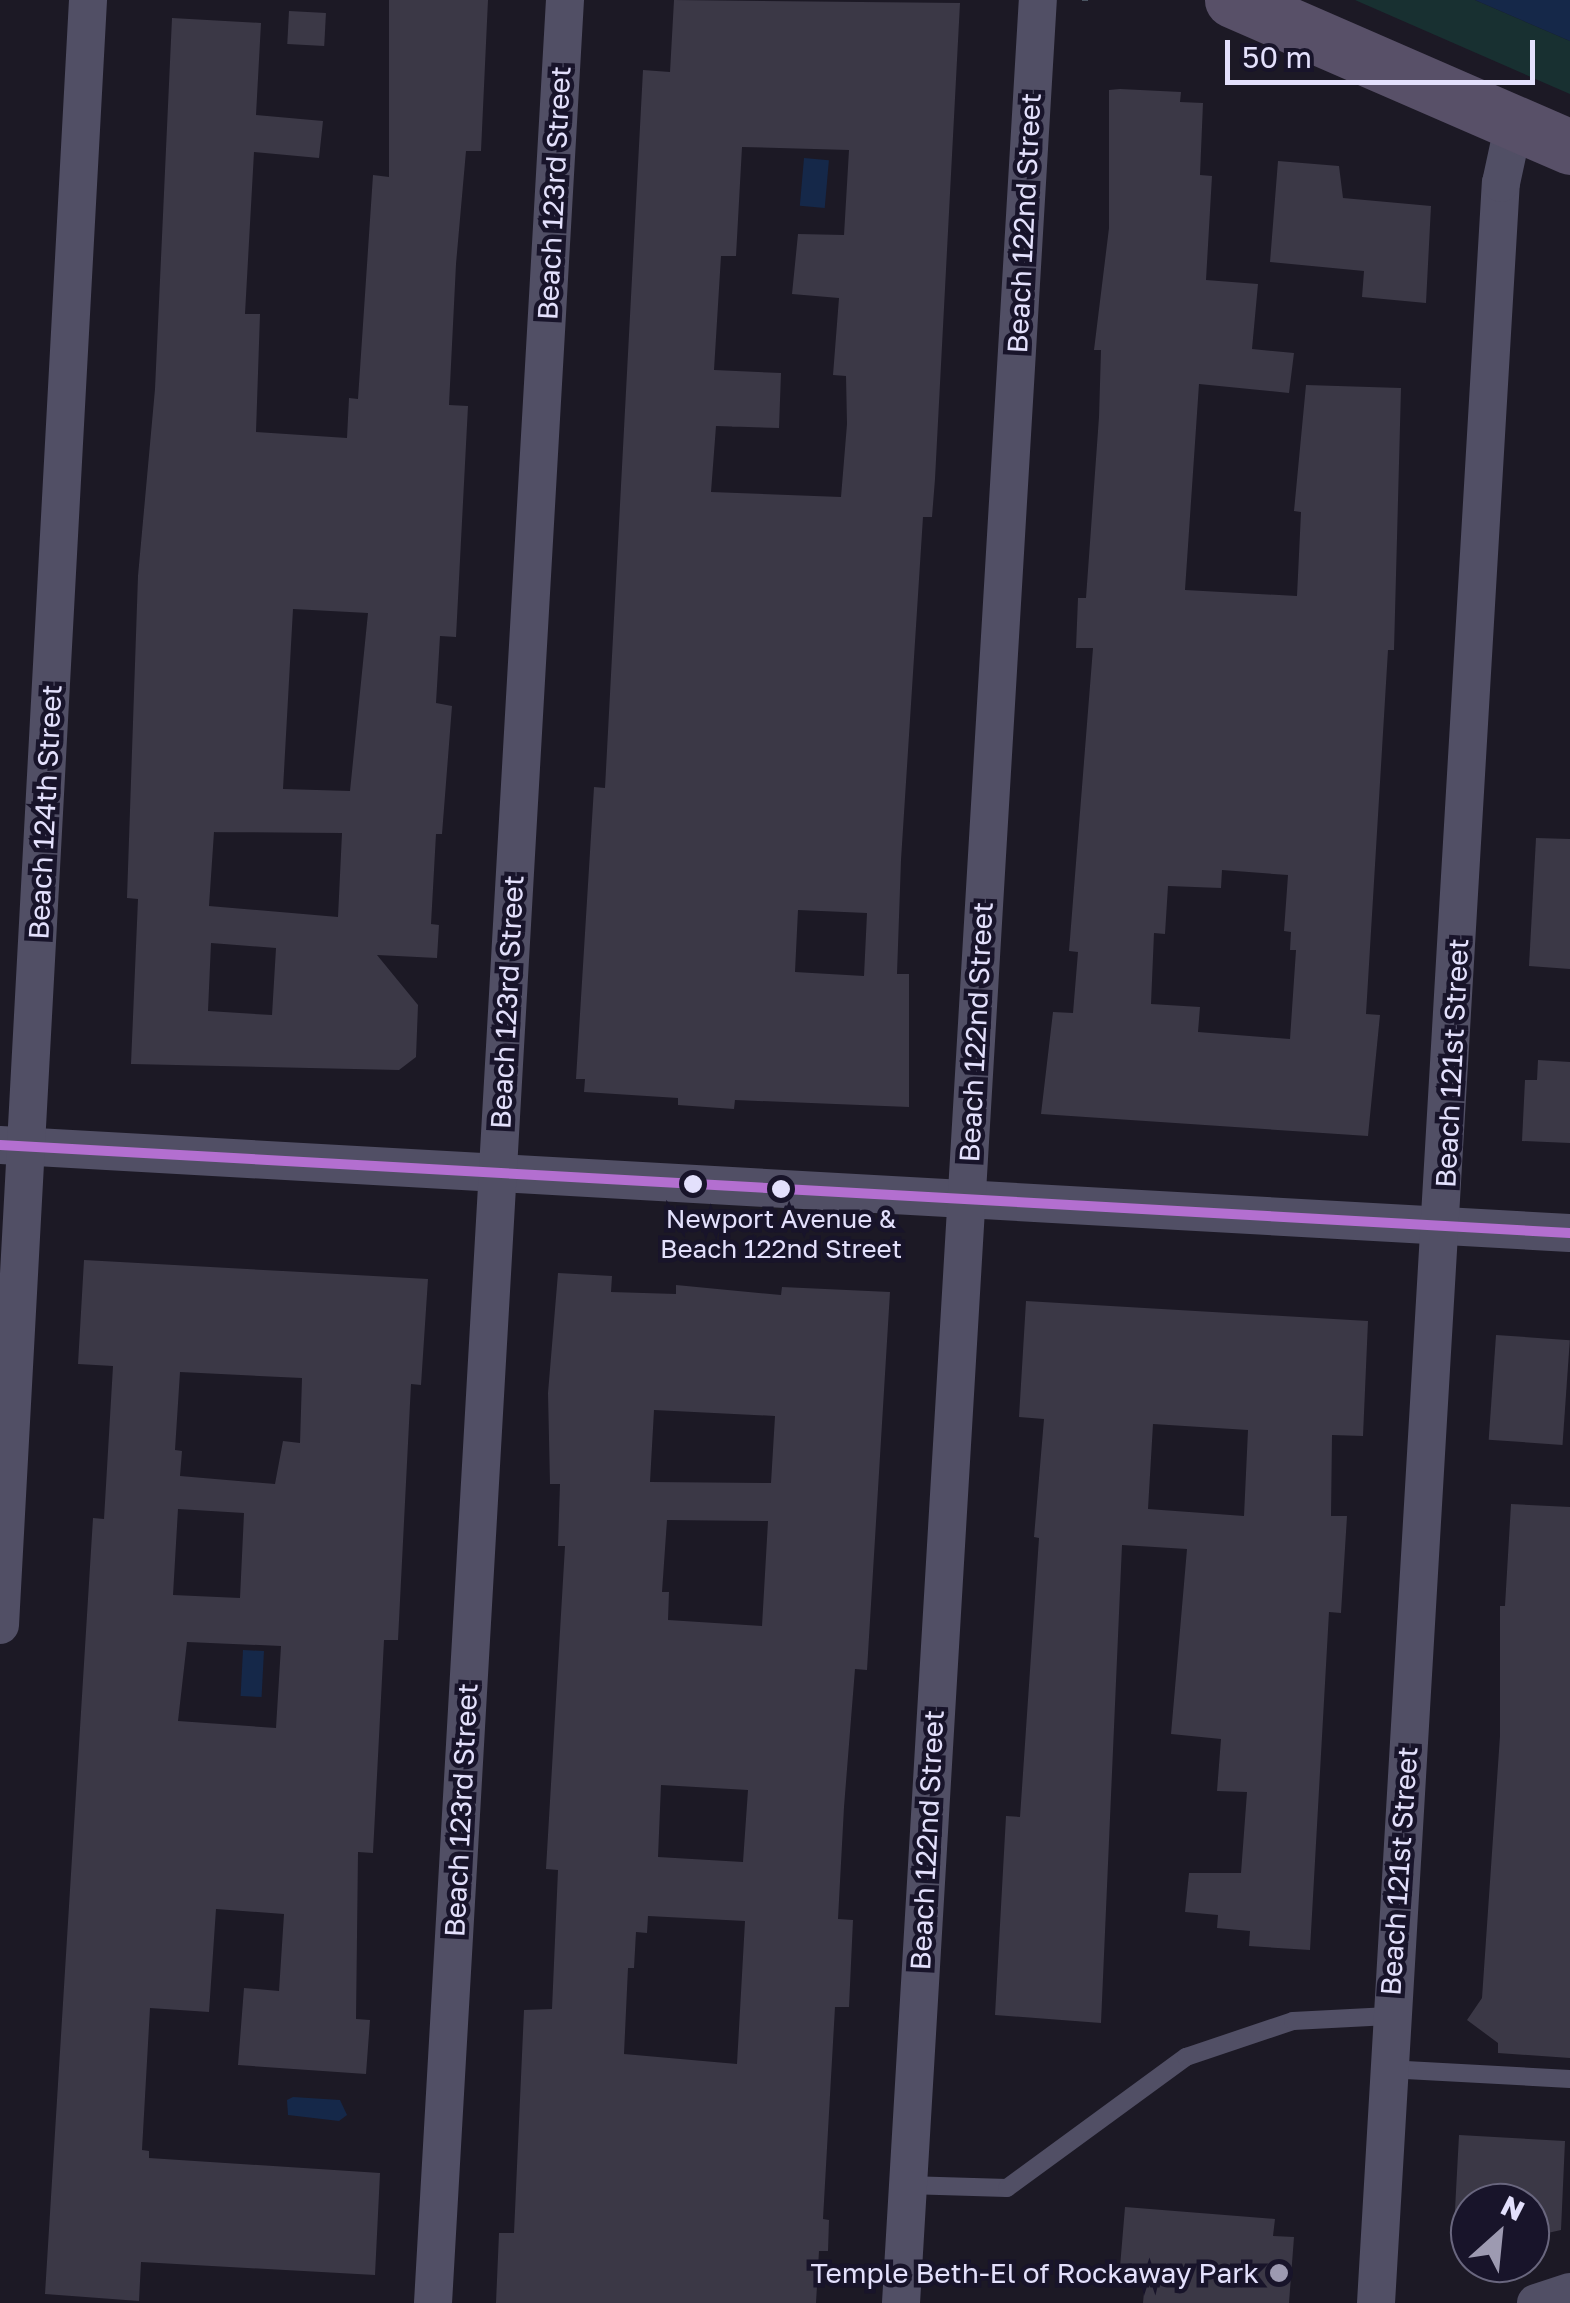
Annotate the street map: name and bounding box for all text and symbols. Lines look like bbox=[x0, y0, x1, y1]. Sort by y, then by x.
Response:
scale bar bbox=[1230, 20, 1540, 82]
text: 50 m bbox=[1242, 39, 1312, 75]
street label: Beach 123rd Street bbox=[531, 65, 577, 321]
street label: Beach 122nd Street bbox=[1000, 92, 1048, 354]
street label: Beach 124th Street bbox=[22, 684, 68, 940]
street label: Beach 123rd Street bbox=[484, 874, 530, 1130]
street label: Beach 122nd Street bbox=[952, 901, 1000, 1163]
street label: Beach 121st Street bbox=[1429, 937, 1475, 1189]
unlabelled marker bbox=[683, 1174, 703, 1194]
marker: Newport Avenue & Beach 122nd Street bbox=[771, 1179, 791, 1199]
place label: Newport Avenue & Beach 122nd Street bbox=[660, 1203, 902, 1264]
street label: Beach 123rd Street bbox=[438, 1682, 484, 1938]
street label: Beach 122nd Street bbox=[903, 1709, 951, 1971]
street label: Beach 121st Street bbox=[1374, 1745, 1424, 1997]
north arrow bbox=[1450, 2183, 1550, 2283]
text: N bbox=[1496, 2188, 1530, 2227]
place label: Temple Beth-El of Rockaway Park bbox=[811, 2256, 1259, 2290]
marker: Temple Beth-El of Rockaway Park bbox=[1268, 2262, 1290, 2284]

